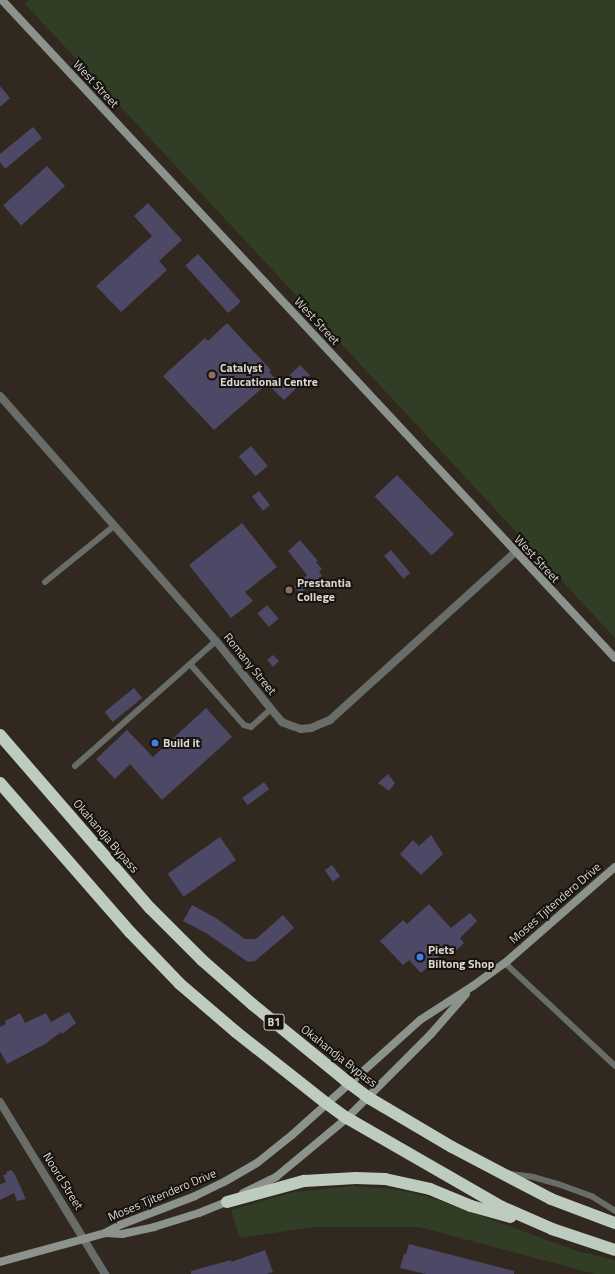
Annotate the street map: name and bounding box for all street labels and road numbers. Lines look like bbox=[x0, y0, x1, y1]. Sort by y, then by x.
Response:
street label: West Street bbox=[70, 57, 122, 111]
street label: West Street bbox=[291, 294, 343, 348]
street label: West Street bbox=[511, 532, 563, 586]
street label: Romany Street bbox=[221, 630, 279, 698]
street label: Okahandja Bypass bbox=[70, 796, 142, 876]
street label: Moses Tjitendero Drive bbox=[506, 859, 604, 947]
road number: B1 bbox=[263, 1013, 285, 1031]
street label: Okahandja Bypass bbox=[298, 1022, 380, 1090]
street label: Noord Street bbox=[40, 1150, 86, 1212]
street label: Moses Tjitendero Drive bbox=[106, 1166, 218, 1224]

